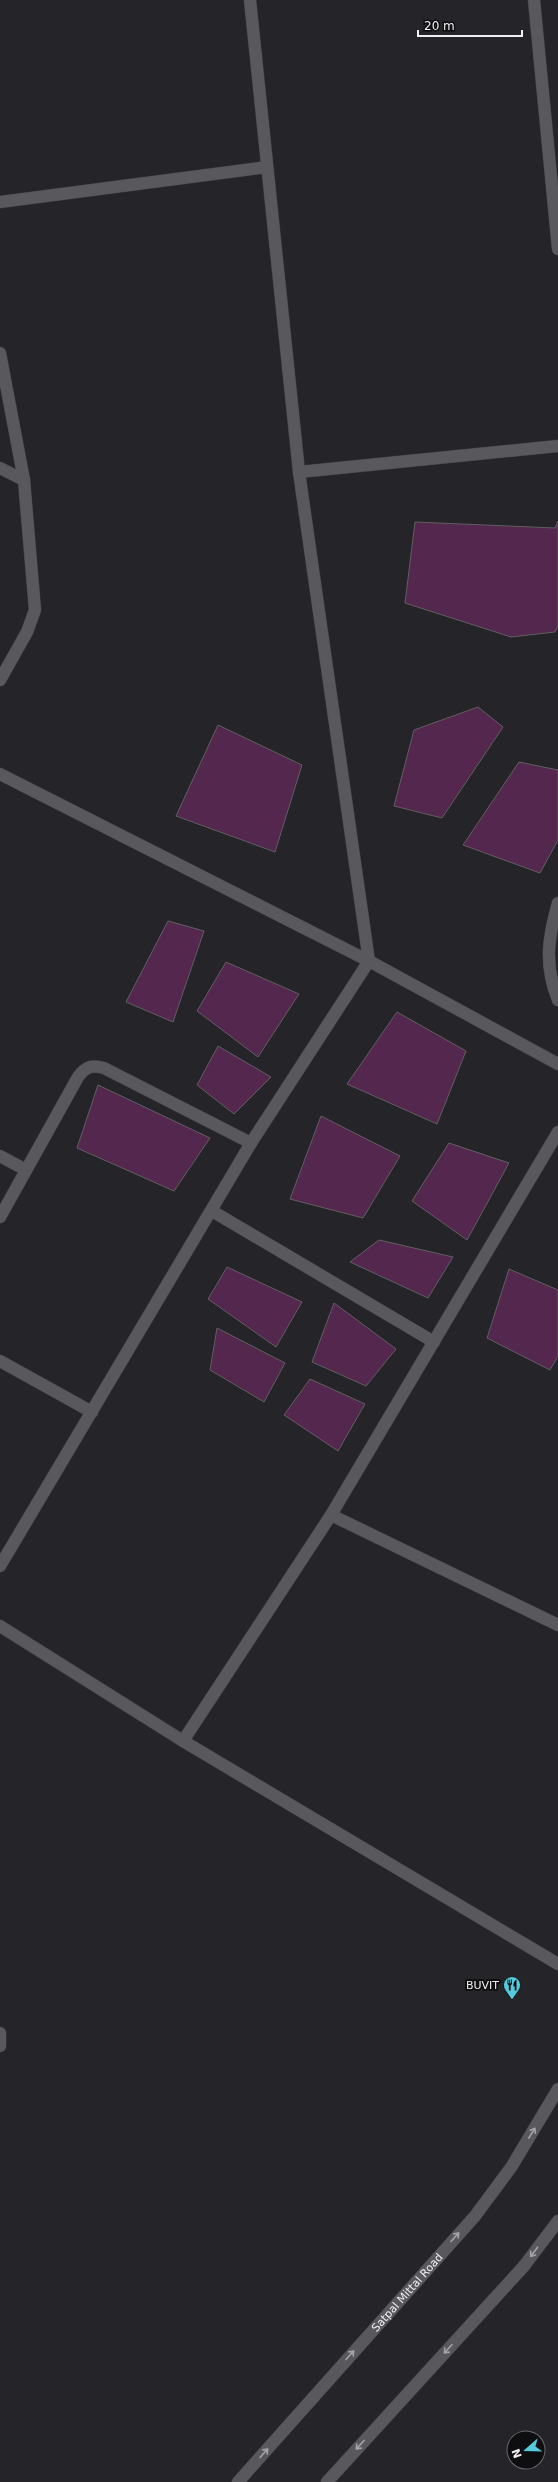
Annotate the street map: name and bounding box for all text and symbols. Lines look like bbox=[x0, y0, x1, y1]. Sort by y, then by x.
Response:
scale bar bbox=[418, 12, 522, 38]
text: 20 m bbox=[424, 19, 455, 33]
restaurant icon: BUVIT bbox=[502, 1975, 522, 2000]
place label: BUVIT bbox=[466, 1979, 499, 1992]
one-way arrow bbox=[529, 2127, 537, 2139]
one-way arrow bbox=[450, 2233, 459, 2243]
one-way arrow bbox=[530, 2246, 539, 2257]
street label: Satpal Mittal Road bbox=[369, 2251, 445, 2334]
one-way arrow bbox=[443, 2344, 452, 2354]
one-way arrow bbox=[345, 2350, 354, 2361]
north arrow bbox=[506, 2430, 546, 2470]
one-way arrow bbox=[356, 2440, 365, 2450]
text: N bbox=[509, 2447, 525, 2460]
one-way arrow bbox=[259, 2448, 268, 2458]

